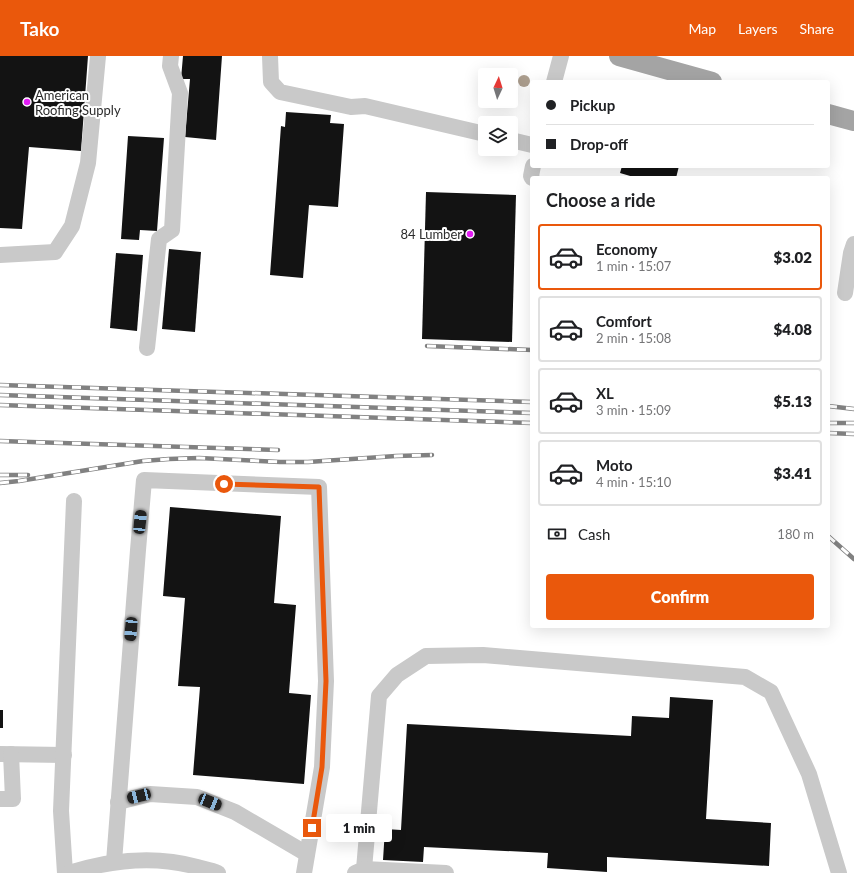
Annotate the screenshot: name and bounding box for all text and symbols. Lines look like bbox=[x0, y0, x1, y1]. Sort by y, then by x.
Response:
text: Tako bbox=[20, 17, 60, 40]
text: Map bbox=[688, 20, 716, 37]
text: Layers bbox=[738, 20, 778, 37]
text: Share bbox=[800, 20, 834, 37]
north arrow bbox=[478, 68, 518, 108]
map controls bbox=[478, 68, 518, 156]
place label: American Roofing Supply bbox=[35, 87, 121, 118]
text: Pickup bbox=[570, 96, 615, 114]
marker: American Roofing Supply bbox=[22, 97, 32, 107]
button: layers bbox=[478, 116, 518, 156]
text: Drop-off bbox=[570, 135, 628, 153]
text: Choose a ride bbox=[546, 189, 655, 211]
place label: 84 Lumber bbox=[400, 226, 462, 242]
marker: 84 Lumber bbox=[465, 229, 475, 239]
icon: car bbox=[548, 239, 584, 275]
text: Economy bbox=[596, 240, 657, 258]
text: $3.02 bbox=[774, 248, 812, 266]
text: 1 min · 15:07 bbox=[596, 258, 671, 274]
icon: car bbox=[548, 311, 584, 347]
text: Comfort bbox=[596, 312, 652, 330]
text: $4.08 bbox=[774, 320, 812, 338]
text: 2 min · 15:08 bbox=[596, 330, 671, 346]
icon: car bbox=[548, 383, 584, 419]
text: XL bbox=[596, 384, 614, 402]
text: $5.13 bbox=[774, 392, 812, 410]
text: 3 min · 15:09 bbox=[596, 402, 671, 418]
icon: car bbox=[548, 455, 584, 491]
text: Moto bbox=[596, 456, 633, 474]
text: $3.41 bbox=[774, 464, 812, 482]
text: 4 min · 15:10 bbox=[596, 474, 671, 490]
route start bbox=[215, 475, 233, 493]
car bbox=[133, 509, 147, 535]
icon: cash bbox=[546, 523, 568, 545]
text: Cash bbox=[578, 525, 610, 543]
text: 180 m bbox=[777, 526, 814, 542]
button: Confirm bbox=[546, 574, 814, 620]
car bbox=[124, 617, 138, 641]
car bbox=[126, 787, 152, 805]
car bbox=[197, 792, 223, 812]
callout: 1 min bbox=[326, 814, 392, 842]
route end bbox=[303, 819, 321, 837]
text: 1 min bbox=[343, 820, 375, 836]

